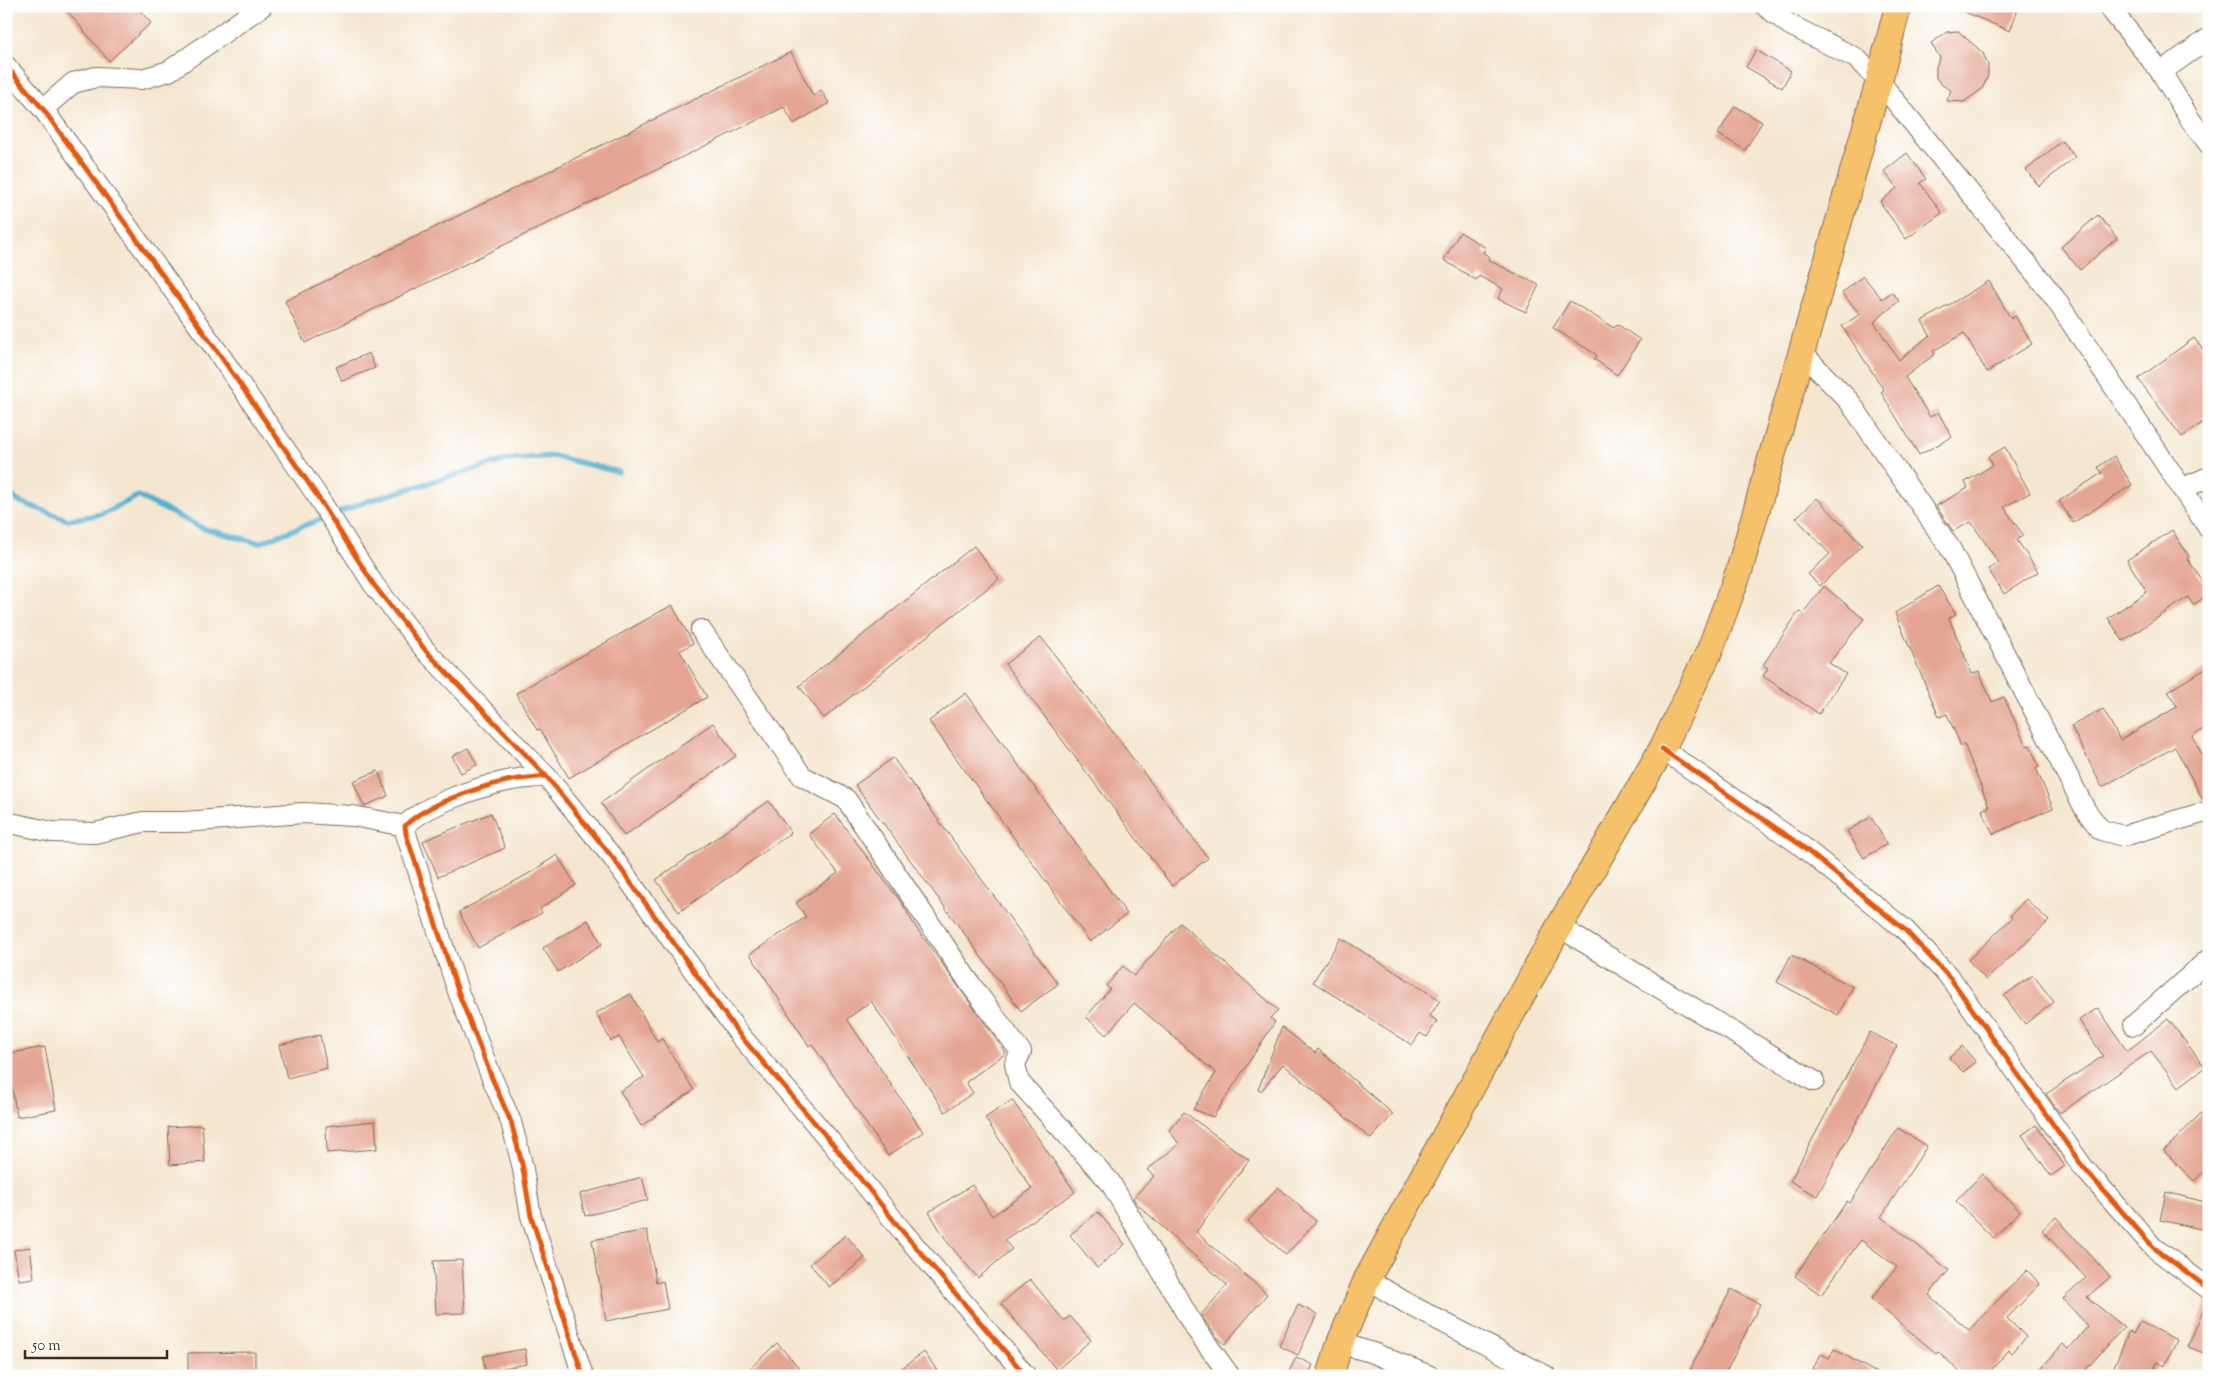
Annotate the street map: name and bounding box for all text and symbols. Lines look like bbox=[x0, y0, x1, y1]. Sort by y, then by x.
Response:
scale bar bbox=[25, 1327, 168, 1359]
text: 50 m bbox=[31, 1336, 61, 1357]

